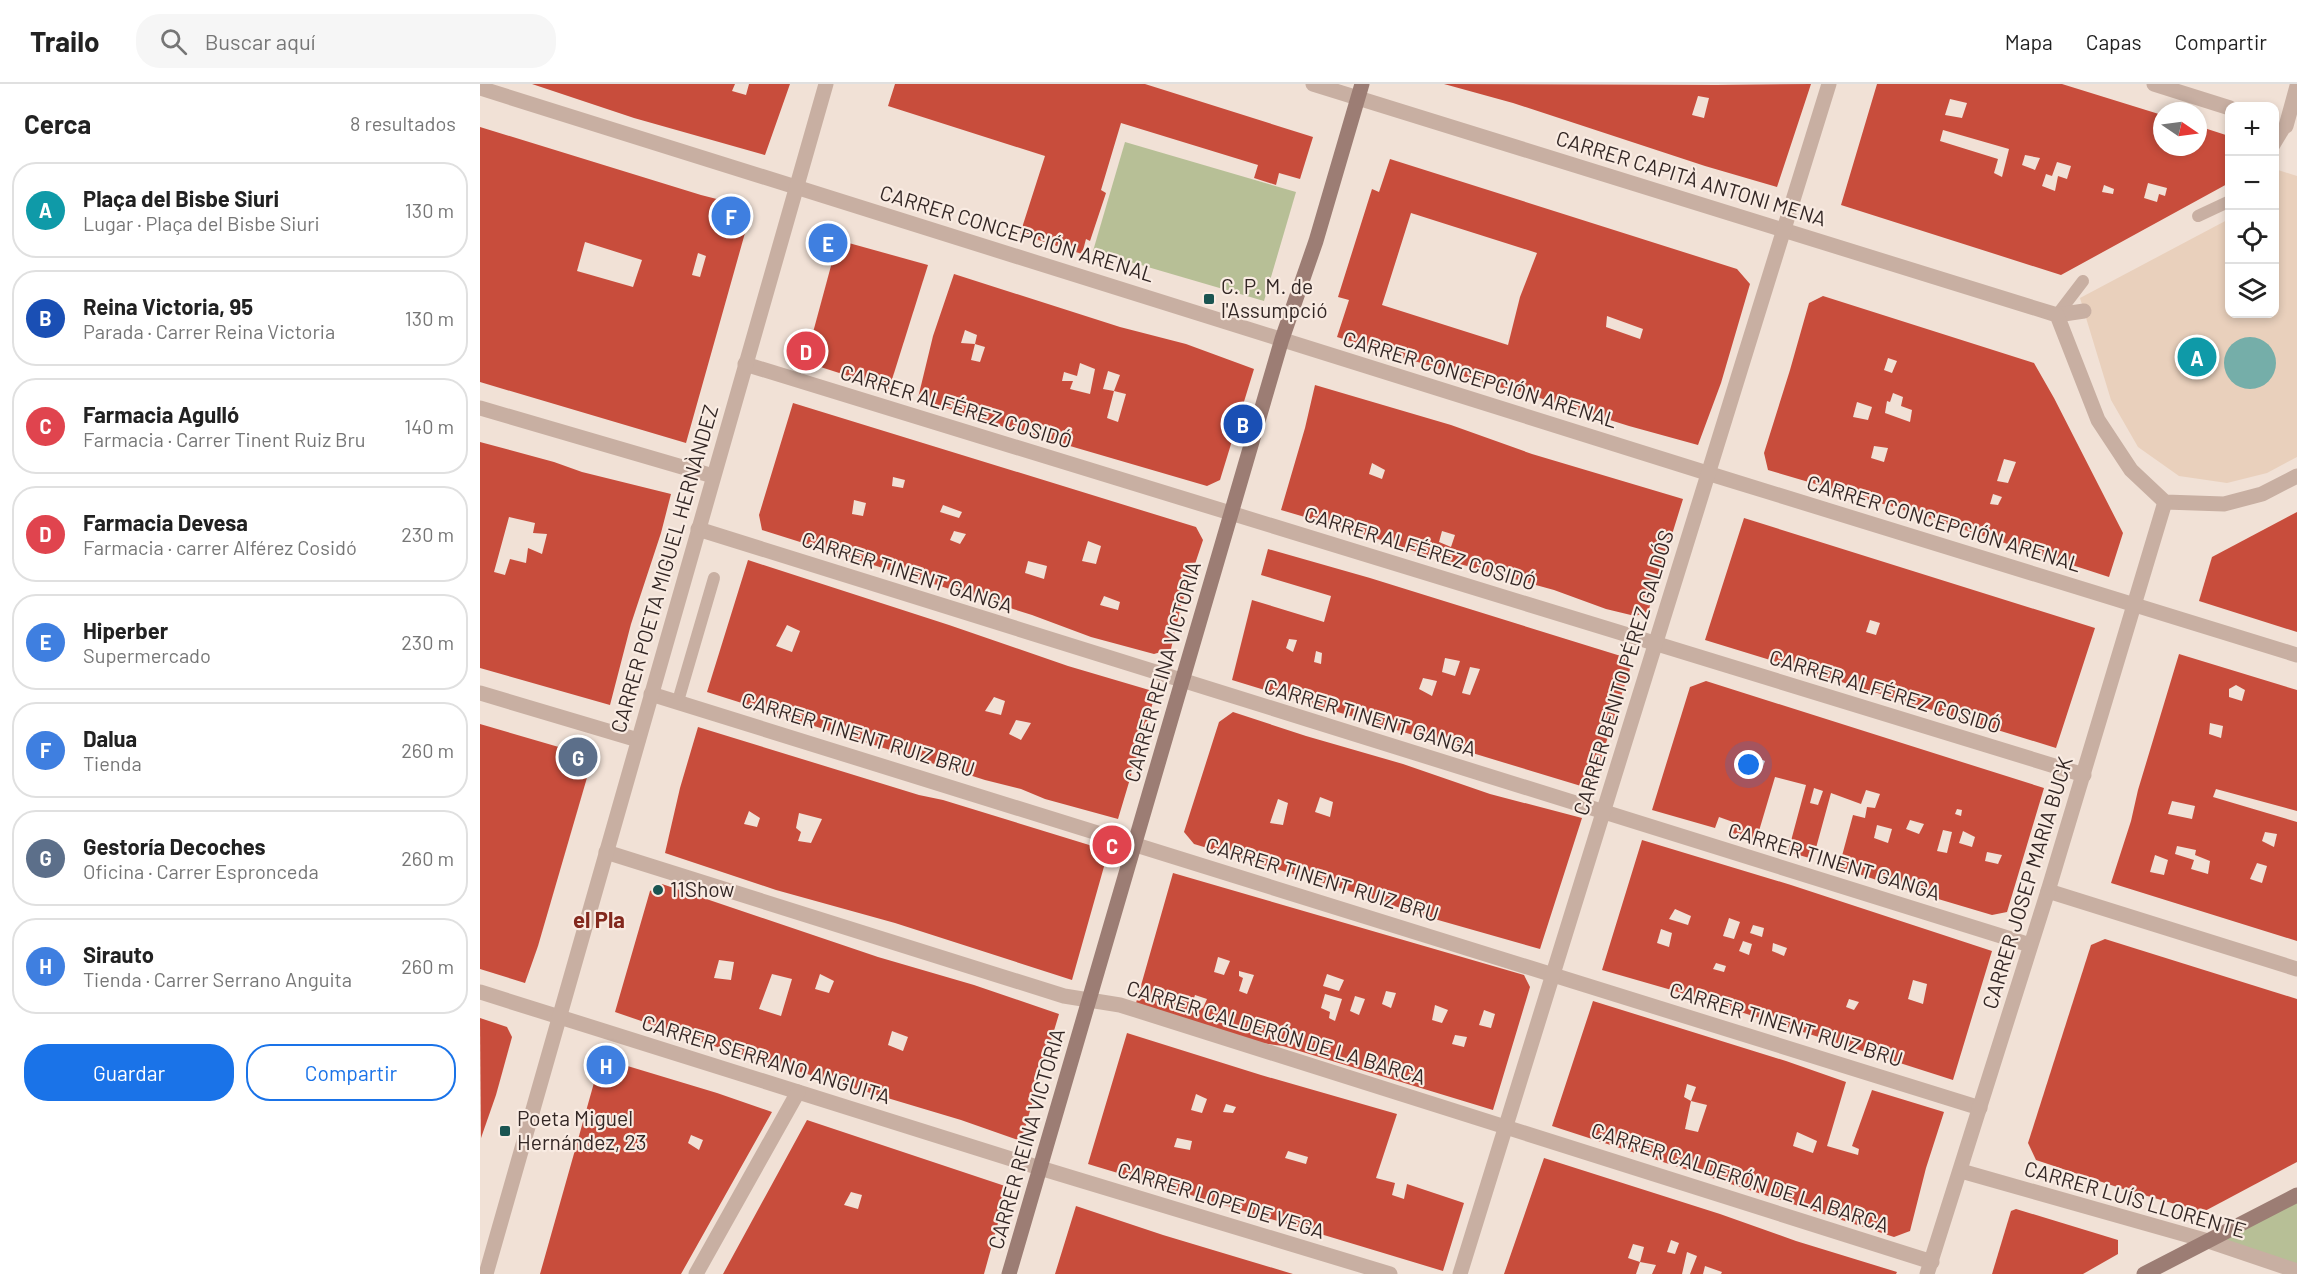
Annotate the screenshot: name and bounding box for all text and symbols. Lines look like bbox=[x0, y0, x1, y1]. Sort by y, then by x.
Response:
search box bbox=[136, 14, 556, 68]
text: Trailo bbox=[30, 24, 100, 58]
icon: search bbox=[157, 25, 190, 58]
text: Buscar aquí bbox=[205, 28, 316, 54]
text: Mapa bbox=[2005, 29, 2053, 54]
text: Capas bbox=[2086, 29, 2142, 54]
text: Compartir bbox=[2175, 29, 2267, 54]
north arrow bbox=[2153, 102, 2207, 156]
map controls bbox=[2225, 102, 2279, 318]
button: + bbox=[2225, 102, 2279, 156]
text: Cerca bbox=[24, 108, 91, 139]
text: 8 resultados bbox=[350, 111, 456, 135]
street label: CARRER CAPITÀ ANTONI MENA bbox=[1553, 124, 1830, 231]
button: − bbox=[2225, 156, 2279, 210]
street label: CARRER CONCEPCIÓN ARENAL bbox=[877, 179, 1158, 286]
text: Plaça del Bisbe Siuri bbox=[83, 185, 279, 211]
pin: F bbox=[712, 194, 750, 238]
text: A bbox=[39, 198, 52, 222]
text: 130 m bbox=[405, 198, 454, 222]
button: locate bbox=[2225, 210, 2279, 264]
text: Lugar · Plaça del Bisbe Siuri bbox=[83, 211, 320, 235]
pin: E bbox=[808, 220, 848, 266]
button: layers bbox=[2225, 264, 2279, 318]
place label: C. P. M. de l'Assumpció bbox=[1221, 273, 1328, 322]
marker: C. P. M. de l'Assumpció bbox=[1202, 292, 1216, 306]
text: Reina Victoria, 95 bbox=[83, 293, 253, 319]
text: B bbox=[39, 306, 52, 330]
text: 130 m bbox=[405, 306, 454, 330]
text: Parada · Carrer Reina Victoria bbox=[83, 319, 335, 343]
street label: CARRER CONCEPCIÓN ARENAL bbox=[1340, 325, 1621, 432]
pin: D bbox=[786, 328, 826, 374]
pin: A bbox=[2178, 334, 2216, 380]
street label: CARRER ALFÉREZ COSIDÓ bbox=[838, 358, 1075, 453]
text: Farmacia Agulló bbox=[83, 401, 239, 427]
street label: CARRER POETA MIGUEL HERNÀNDEZ bbox=[605, 402, 722, 735]
pin: B bbox=[1224, 402, 1263, 446]
text: C bbox=[39, 414, 52, 438]
text: 140 m bbox=[404, 414, 454, 438]
text: Farmacia · Carrer Tinent Ruiz Bru bbox=[83, 427, 366, 451]
street label: CARRER CONCEPCIÓN ARENAL bbox=[1804, 469, 2085, 576]
street label: CARRER ALFÉREZ COSIDÓ bbox=[1302, 500, 1539, 595]
text: Farmacia Devesa bbox=[83, 509, 248, 535]
text: D bbox=[39, 522, 52, 546]
text: 230 m bbox=[401, 522, 454, 546]
street label: CARRER TINENT GANGA bbox=[799, 526, 1016, 618]
street label: CARRER BENITO PÉREZ GALDÓS bbox=[1567, 527, 1678, 818]
text: Farmacia · carrer Alférez Cosidó bbox=[83, 535, 357, 559]
street label: CARRER REINA VICTORIA bbox=[1118, 558, 1205, 785]
text: Hiperber bbox=[83, 617, 168, 643]
text: E bbox=[40, 630, 51, 654]
text: 230 m bbox=[401, 630, 454, 654]
text: Supermercado bbox=[83, 643, 211, 667]
street label: CARRER ALFÉREZ COSIDÓ bbox=[1767, 643, 2004, 738]
street label: CARRER TINENT GANGA bbox=[1261, 672, 1480, 761]
street label: CARRER TINENT RUIZ BRU bbox=[739, 686, 978, 781]
text: Dalua bbox=[83, 725, 137, 751]
pin: G bbox=[558, 734, 598, 780]
text: F bbox=[40, 738, 51, 762]
text: 260 m bbox=[401, 738, 454, 762]
your location bbox=[1734, 750, 1763, 779]
text: Tienda bbox=[83, 751, 142, 775]
street label: CARRER JOSEP MARIA BUCK bbox=[1976, 753, 2077, 1012]
street label: CARRER TINENT GANGA bbox=[1725, 816, 1944, 905]
pin: C bbox=[1092, 822, 1132, 867]
street label: CARRER TINENT RUIZ BRU bbox=[1203, 831, 1442, 926]
text: Gestoría Decoches bbox=[83, 833, 266, 859]
text: G bbox=[39, 846, 52, 870]
text: 260 m bbox=[401, 846, 454, 870]
text: Oficina · Carrer Espronceda bbox=[83, 859, 319, 883]
place label: 11Show bbox=[670, 876, 734, 901]
marker: 11Show bbox=[651, 883, 665, 897]
district label: el Pla bbox=[573, 906, 625, 932]
text: Sirauto bbox=[83, 941, 154, 967]
text: H bbox=[39, 954, 52, 978]
text: 260 m bbox=[401, 954, 454, 978]
text: Tienda · Carrer Serrano Anguita bbox=[83, 967, 352, 991]
street label: CARRER CALDERÓN DE LA BARCA bbox=[1124, 974, 1429, 1089]
street label: CARRER TINENT RUIZ BRU bbox=[1667, 976, 1906, 1071]
street label: CARRER SERRANO ANGUITA bbox=[639, 1009, 894, 1108]
street label: CARRER REINA VICTORIA bbox=[982, 1025, 1069, 1252]
pin: H bbox=[586, 1042, 626, 1088]
button: Guardar bbox=[24, 1044, 234, 1101]
button: Compartir bbox=[246, 1044, 456, 1101]
place label: Poeta Miguel Hernández, 23 bbox=[517, 1105, 646, 1154]
street label: CARRER CALDERÓN DE LA BARCA bbox=[1588, 1117, 1893, 1237]
marker: Poeta Miguel Hernández, 23 bbox=[498, 1124, 512, 1138]
street label: CARRER LUÍS LLORENTE bbox=[2022, 1155, 2249, 1242]
street label: CARRER LOPE DE VEGA bbox=[1115, 1156, 1328, 1243]

